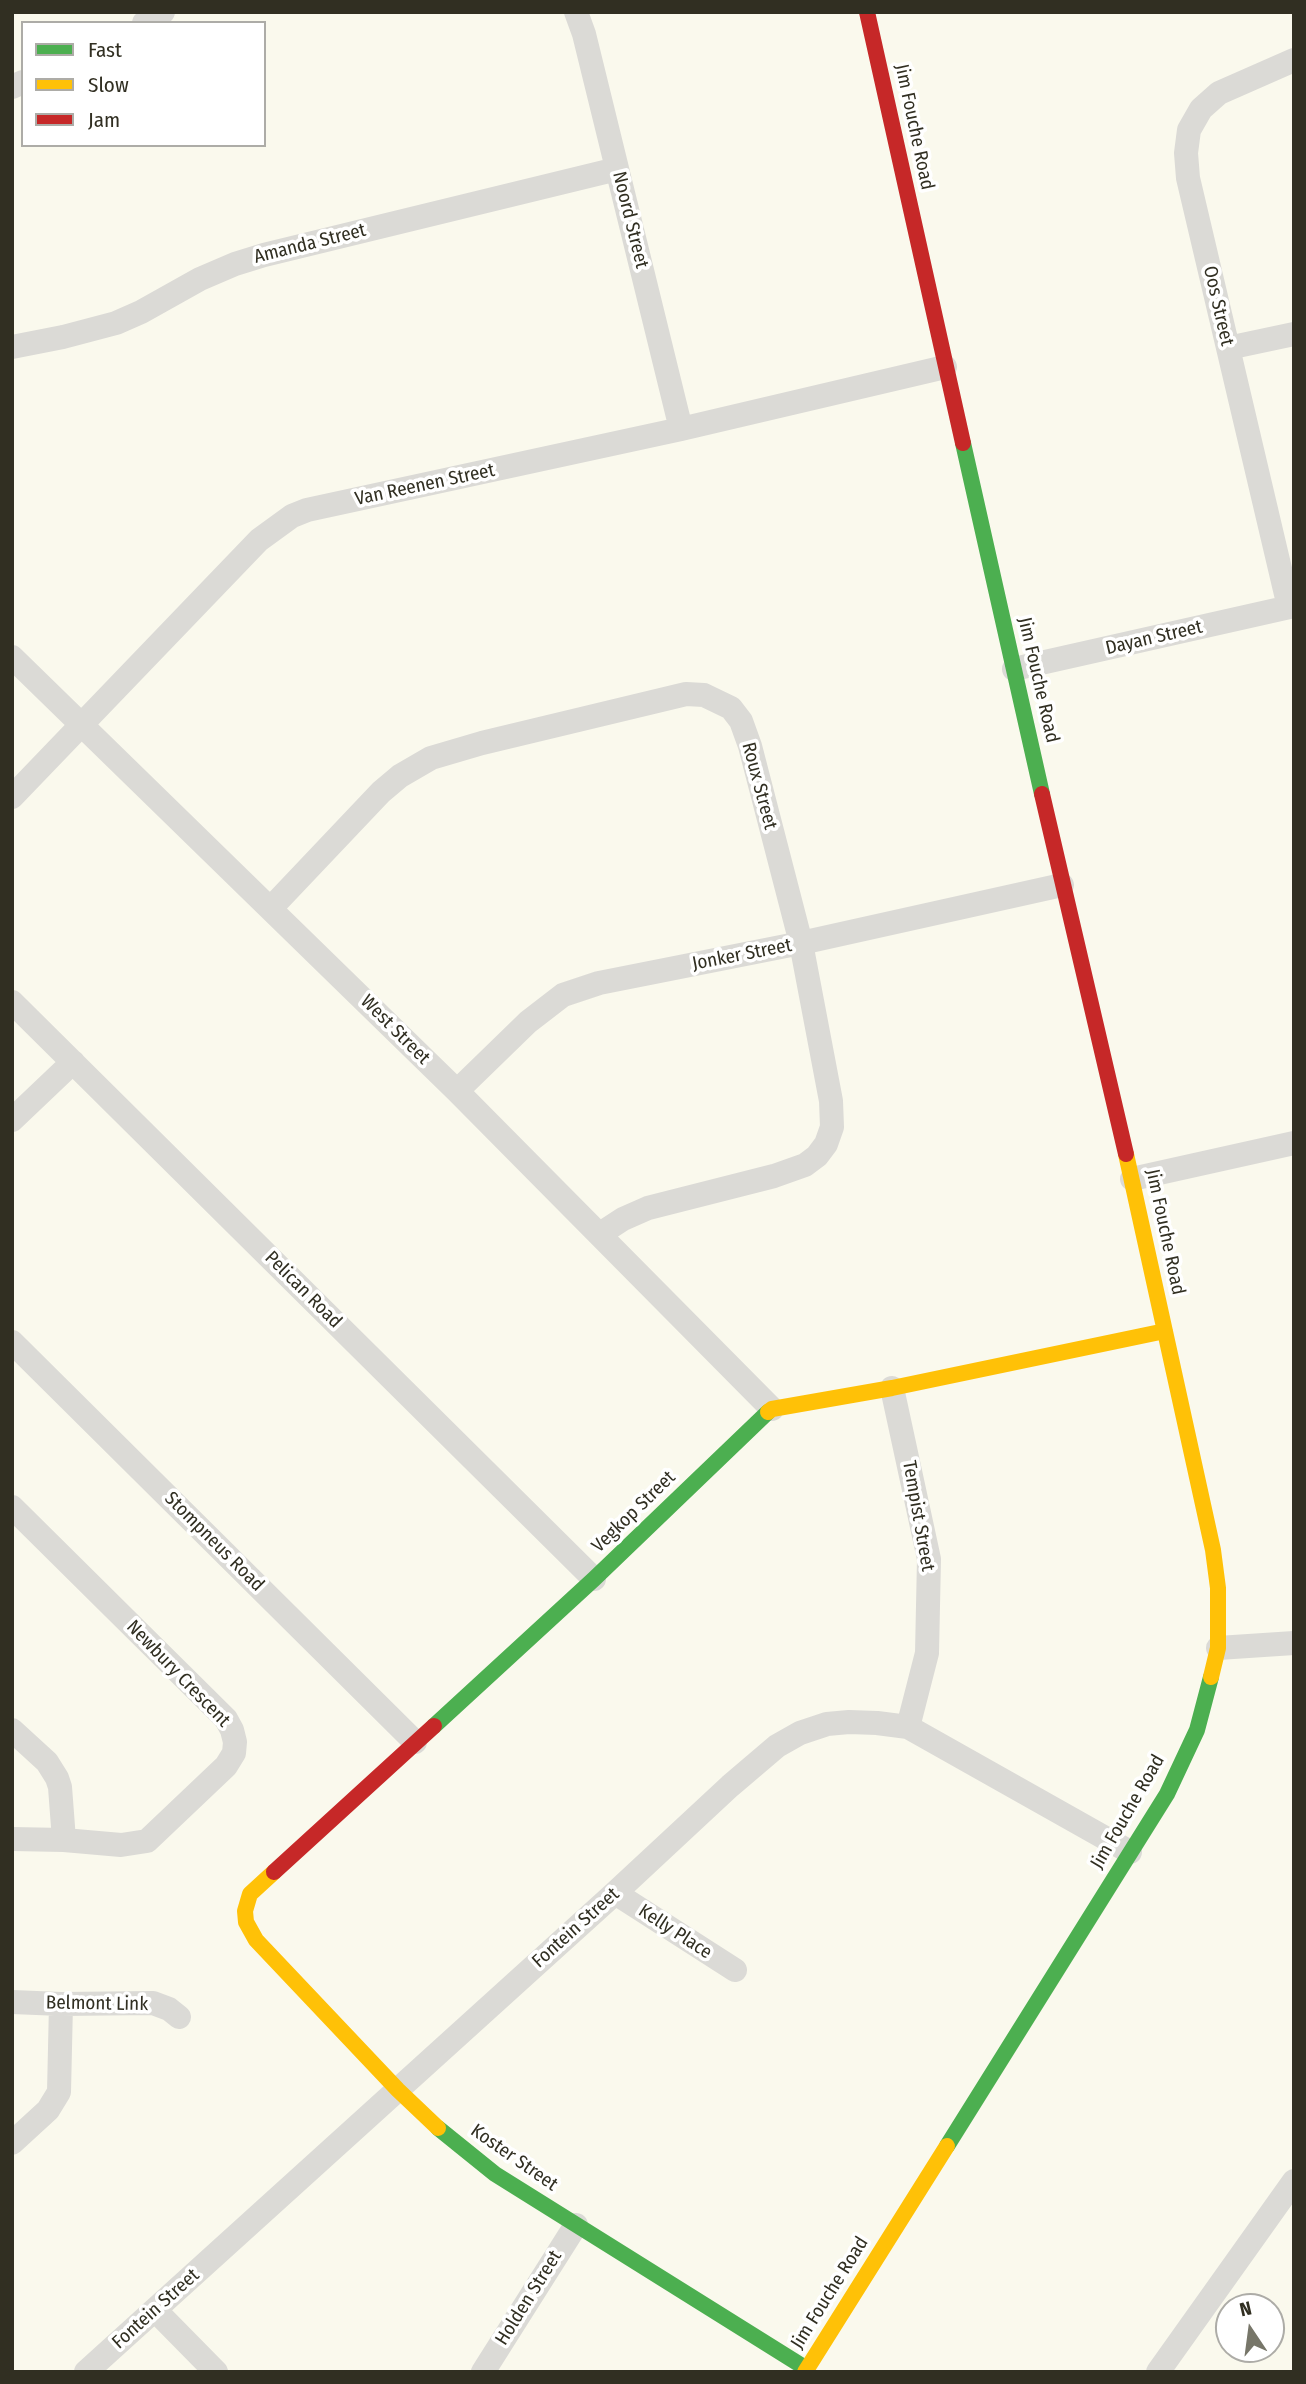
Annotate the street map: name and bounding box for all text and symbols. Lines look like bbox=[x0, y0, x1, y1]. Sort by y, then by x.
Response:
legend bbox=[21, 21, 266, 147]
text: Fast bbox=[88, 37, 122, 63]
street label: Jim Fouche Road bbox=[890, 62, 938, 192]
text: Slow bbox=[88, 72, 129, 98]
text: Jam bbox=[88, 107, 120, 133]
street label: Noord Street bbox=[607, 169, 653, 271]
street label: Amanda Street bbox=[252, 219, 368, 269]
street label: Oos Street bbox=[1198, 264, 1238, 348]
street label: Van Reenen Street bbox=[353, 459, 497, 511]
street label: Jim Fouche Road bbox=[1012, 615, 1064, 745]
street label: Dayan Street bbox=[1103, 616, 1205, 660]
street label: Roux Street bbox=[736, 740, 782, 832]
street label: Jonker Street bbox=[690, 934, 794, 976]
street label: West Street bbox=[355, 990, 435, 1070]
street label: Jim Fouche Road bbox=[1141, 1167, 1189, 1297]
street label: Pelican Road bbox=[260, 1247, 346, 1333]
street label: Tempist Street bbox=[897, 1459, 939, 1573]
street label: Vegkop Street bbox=[587, 1466, 681, 1558]
street label: Stompneus Road bbox=[159, 1487, 269, 1597]
street label: Newbury Crescent bbox=[121, 1616, 235, 1732]
street label: Jim Fouche Road bbox=[1086, 1751, 1170, 1873]
street label: Fontein Street bbox=[528, 1883, 624, 1973]
street label: Kelly Place bbox=[634, 1900, 716, 1964]
street label: Belmont Link bbox=[46, 1992, 148, 2016]
street label: Koster Street bbox=[466, 2120, 562, 2196]
street label: Jim Fouche Road bbox=[786, 2233, 874, 2353]
street label: Holden Street bbox=[491, 2247, 567, 2349]
street label: Fontein Street bbox=[108, 2264, 204, 2354]
north arrow bbox=[1215, 2293, 1285, 2363]
text: N bbox=[1237, 2297, 1254, 2321]

